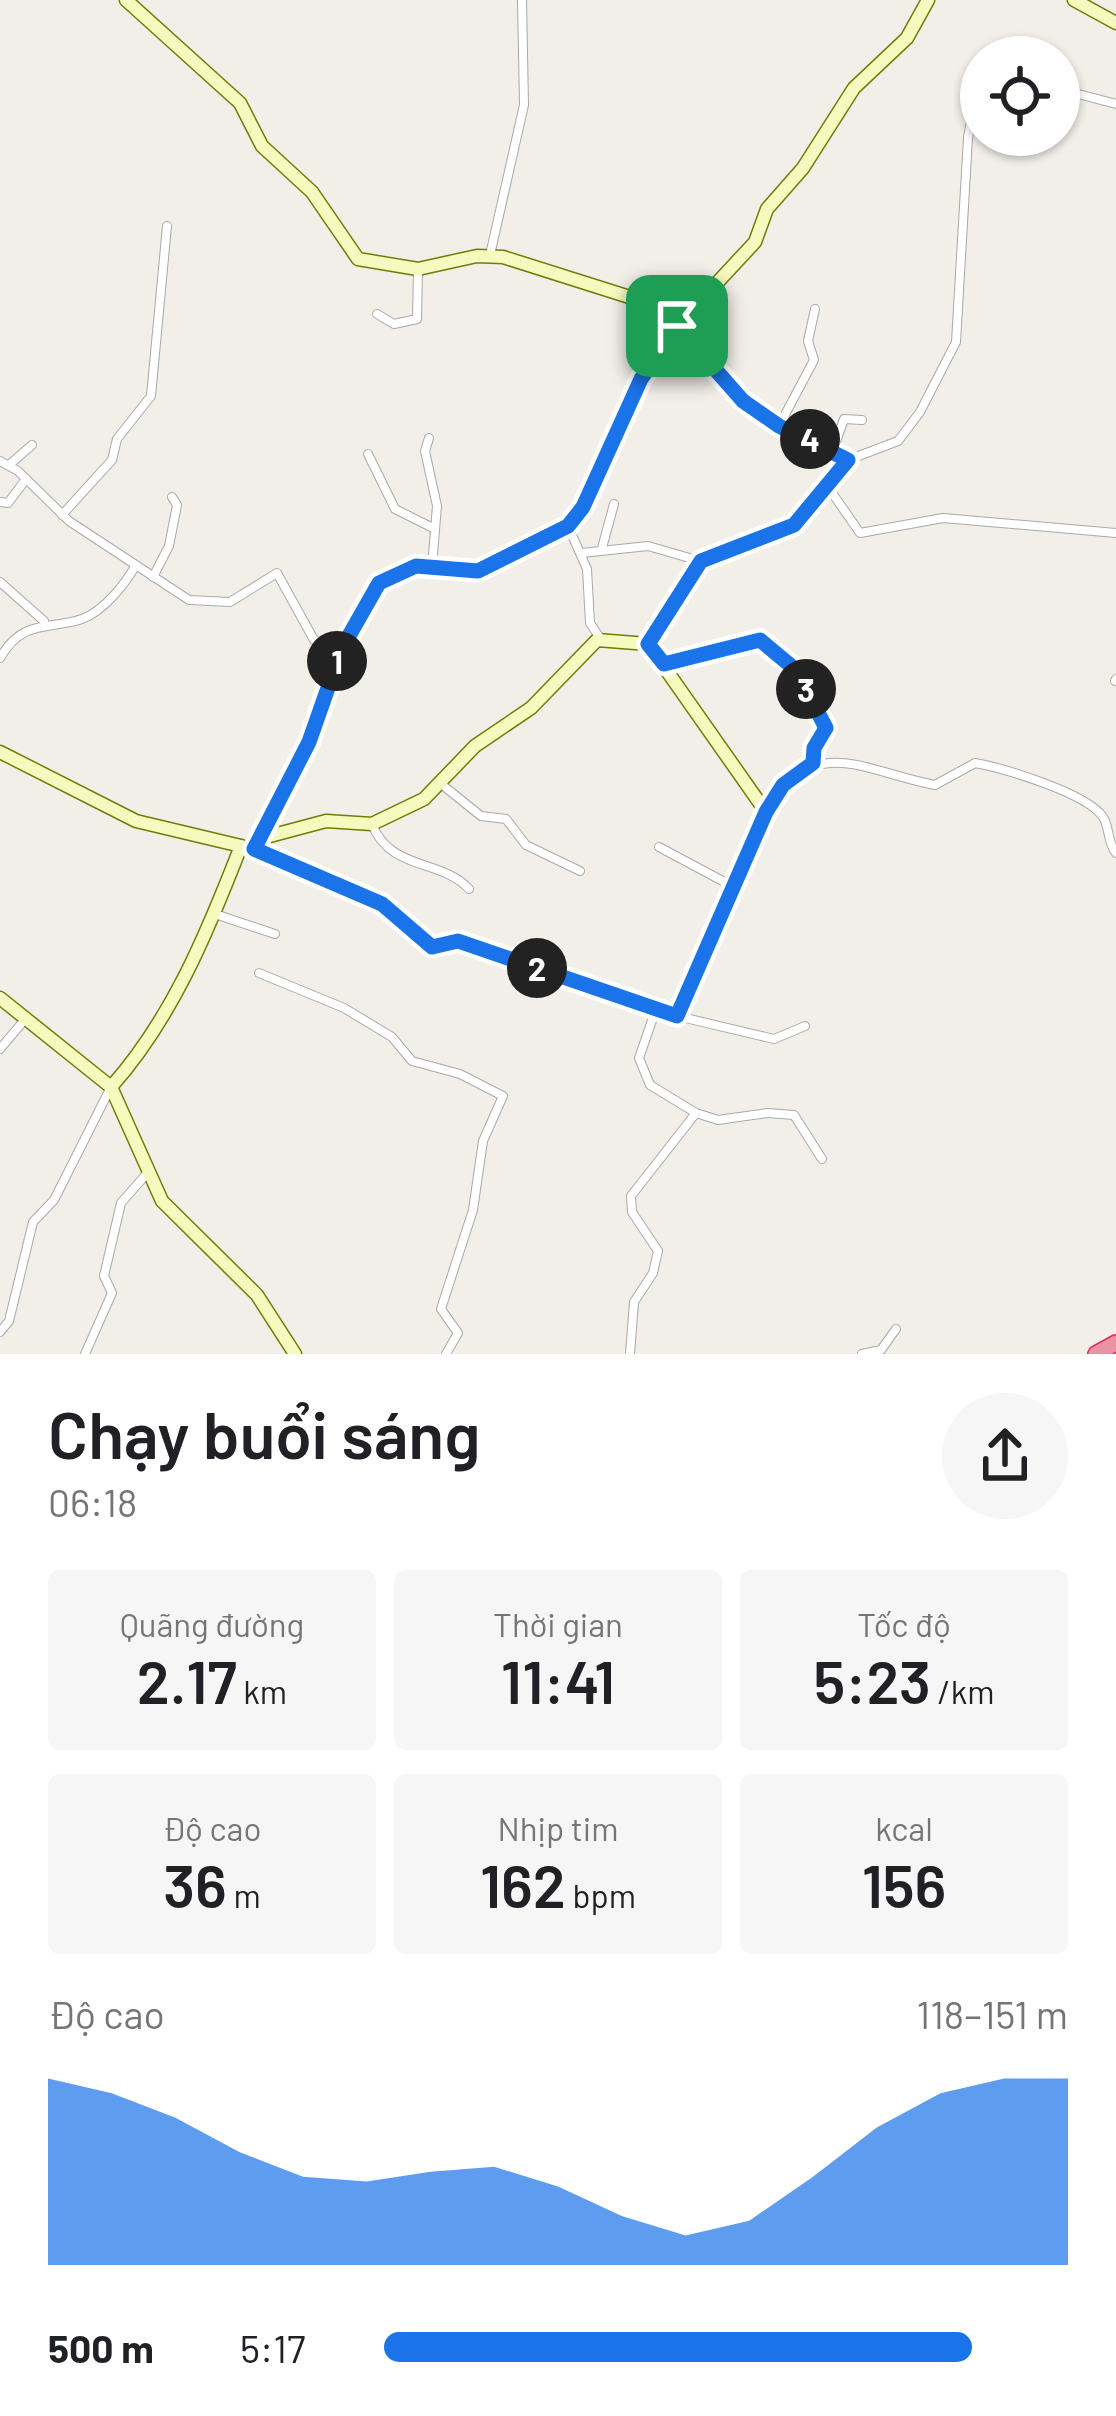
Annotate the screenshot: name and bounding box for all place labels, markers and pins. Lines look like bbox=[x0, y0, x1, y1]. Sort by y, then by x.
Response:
pin bbox=[626, 275, 728, 377]
pin: 4 bbox=[780, 409, 840, 469]
pin: 1 bbox=[307, 631, 367, 691]
pin: 3 bbox=[776, 659, 836, 719]
pin: 2 bbox=[507, 938, 567, 998]

